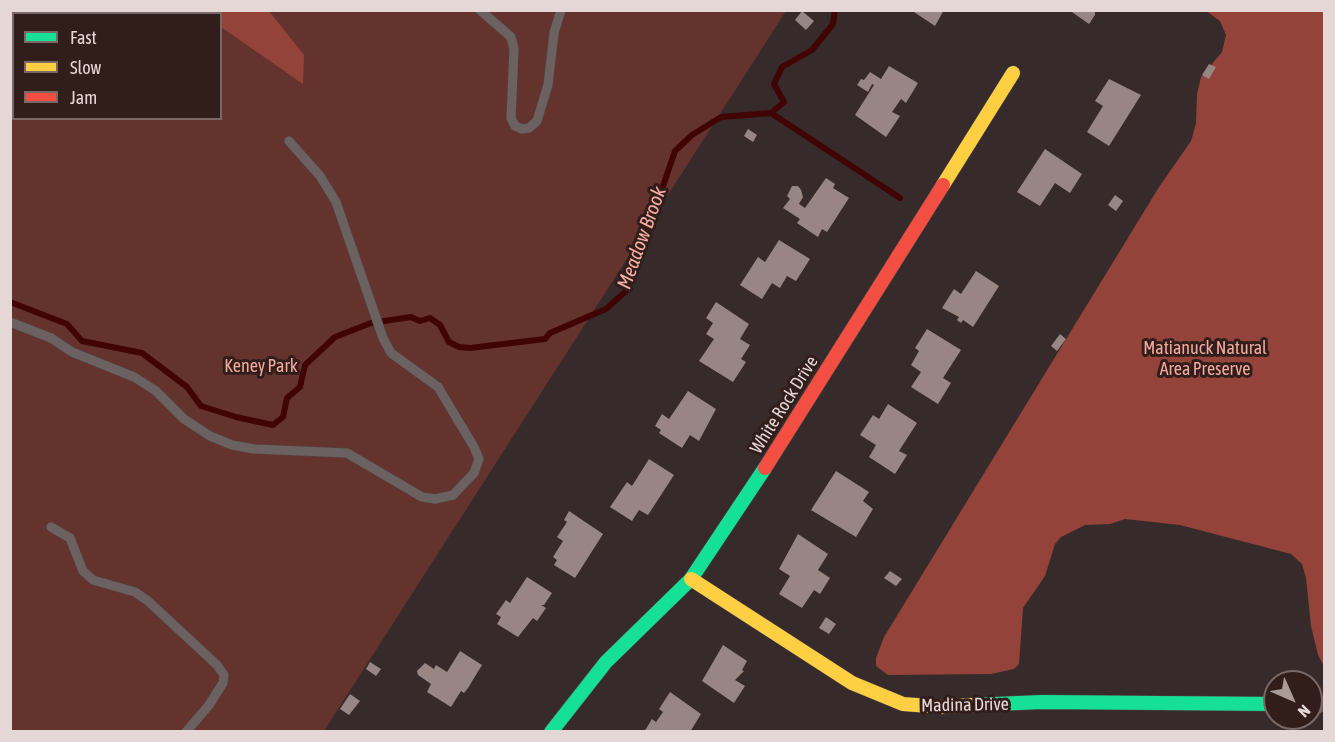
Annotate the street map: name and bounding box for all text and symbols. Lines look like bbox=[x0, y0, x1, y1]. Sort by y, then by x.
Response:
legend bbox=[12, 12, 222, 120]
text: Fast bbox=[70, 27, 97, 48]
text: Slow bbox=[70, 57, 101, 78]
text: Jam bbox=[70, 87, 97, 108]
water label: Meadow Brook bbox=[612, 184, 672, 292]
park label: Matianuck Natural Area Preserve bbox=[1143, 337, 1267, 380]
street label: White Rock Drive bbox=[745, 352, 823, 458]
park label: Keney Park bbox=[224, 355, 298, 377]
north arrow bbox=[1263, 670, 1323, 730]
street label: Madina Drive bbox=[921, 693, 1009, 717]
text: N bbox=[1295, 702, 1314, 721]

